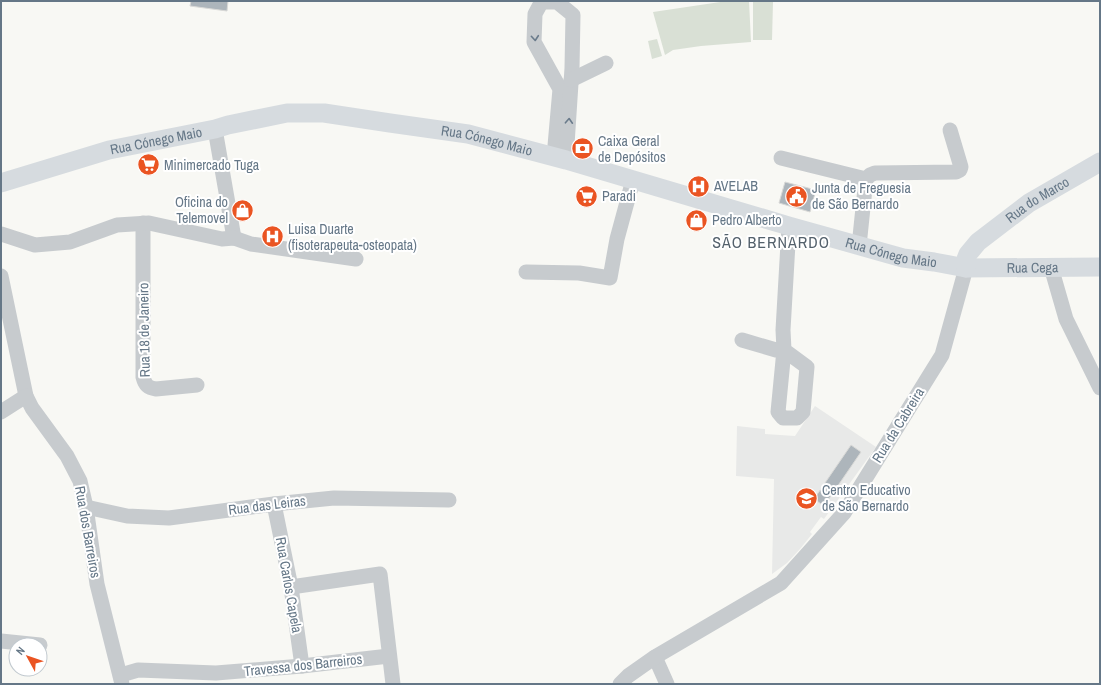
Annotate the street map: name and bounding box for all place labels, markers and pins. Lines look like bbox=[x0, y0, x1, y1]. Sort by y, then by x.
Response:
place label: Caixa Geral de Depósitos bbox=[598, 132, 666, 166]
bank icon: Caixa Geral de Depósitos bbox=[570, 136, 596, 162]
supermarket icon: Minimercado Tuga bbox=[136, 152, 162, 178]
place label: Minimercado Tuga bbox=[164, 156, 260, 174]
hospital icon: AVELAB bbox=[686, 173, 712, 199]
place label: AVELAB bbox=[713, 177, 758, 195]
place label: Junta de Freguesia de São Bernardo bbox=[812, 179, 912, 213]
supermarket icon: Paradi bbox=[574, 183, 600, 209]
public building icon: Junta de Freguesia de São Bernardo bbox=[784, 183, 810, 209]
place label: Paradi bbox=[602, 187, 636, 205]
place label: Oficina do Telemovel bbox=[175, 193, 228, 227]
shop icon: Oficina do Telemovel bbox=[230, 197, 256, 223]
shop icon: Pedro Alberto bbox=[684, 207, 710, 233]
place label: Pedro Alberto bbox=[712, 211, 782, 229]
place label: Luisa Duarte (fisoterapeuta-osteopata) bbox=[288, 220, 417, 254]
hospital icon: Luisa Duarte (fisoterapeuta-osteopata) bbox=[259, 224, 285, 250]
place label: Centro Educativo de São Bernardo bbox=[822, 481, 911, 515]
school or university icon: Centro Educativo de São Bernardo bbox=[793, 485, 819, 511]

